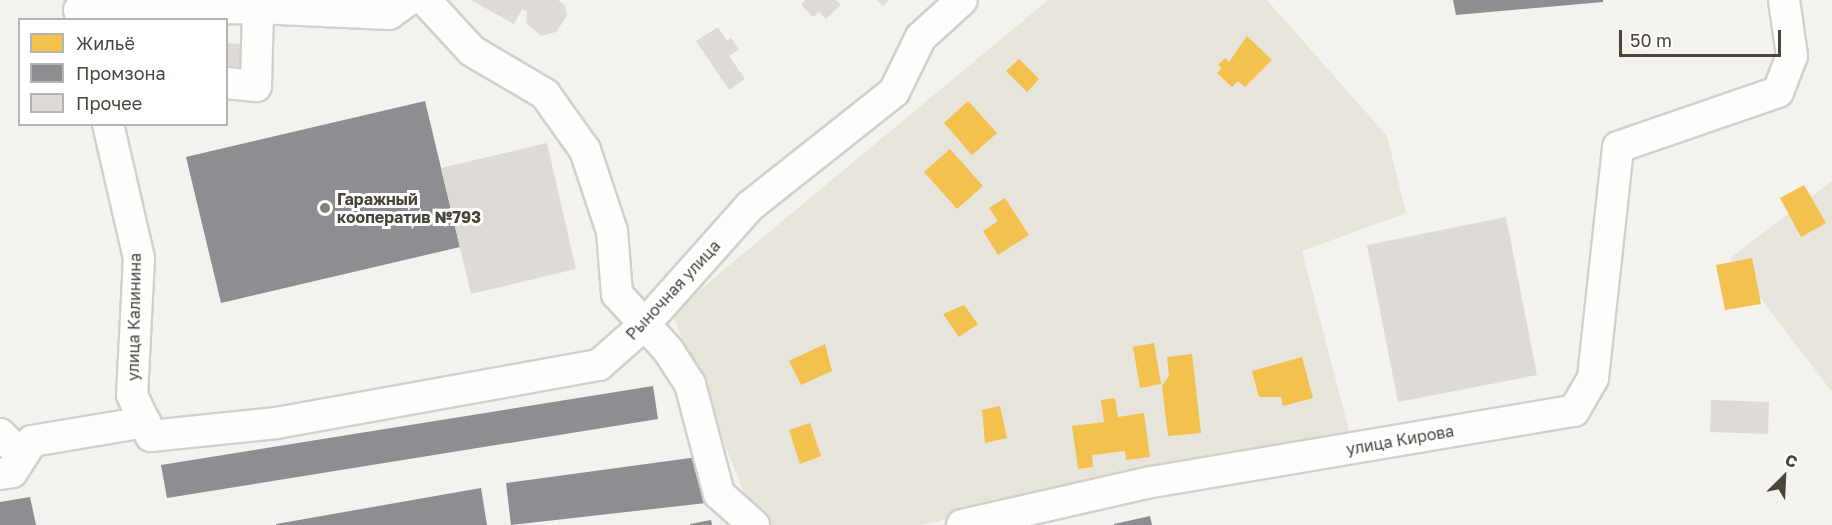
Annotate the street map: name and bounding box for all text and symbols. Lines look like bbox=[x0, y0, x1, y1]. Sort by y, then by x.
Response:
legend bbox=[18, 18, 228, 126]
scale bar bbox=[1622, 18, 1784, 56]
text: 50 m bbox=[1630, 29, 1672, 51]
text: Жильё bbox=[76, 32, 135, 54]
text: Промзона bbox=[76, 62, 166, 84]
text: Прочее bbox=[76, 92, 142, 114]
place label: Гаражный кооператив №793 bbox=[337, 189, 481, 227]
marker: Гаражный кооператив №793 bbox=[318, 201, 332, 215]
street label: Рыночная улица bbox=[622, 236, 724, 344]
street label: улица Калинина bbox=[123, 253, 145, 381]
street label: улица Кирова bbox=[1344, 421, 1456, 459]
north arrow bbox=[1754, 447, 1814, 507]
text: С bbox=[1782, 449, 1801, 472]

